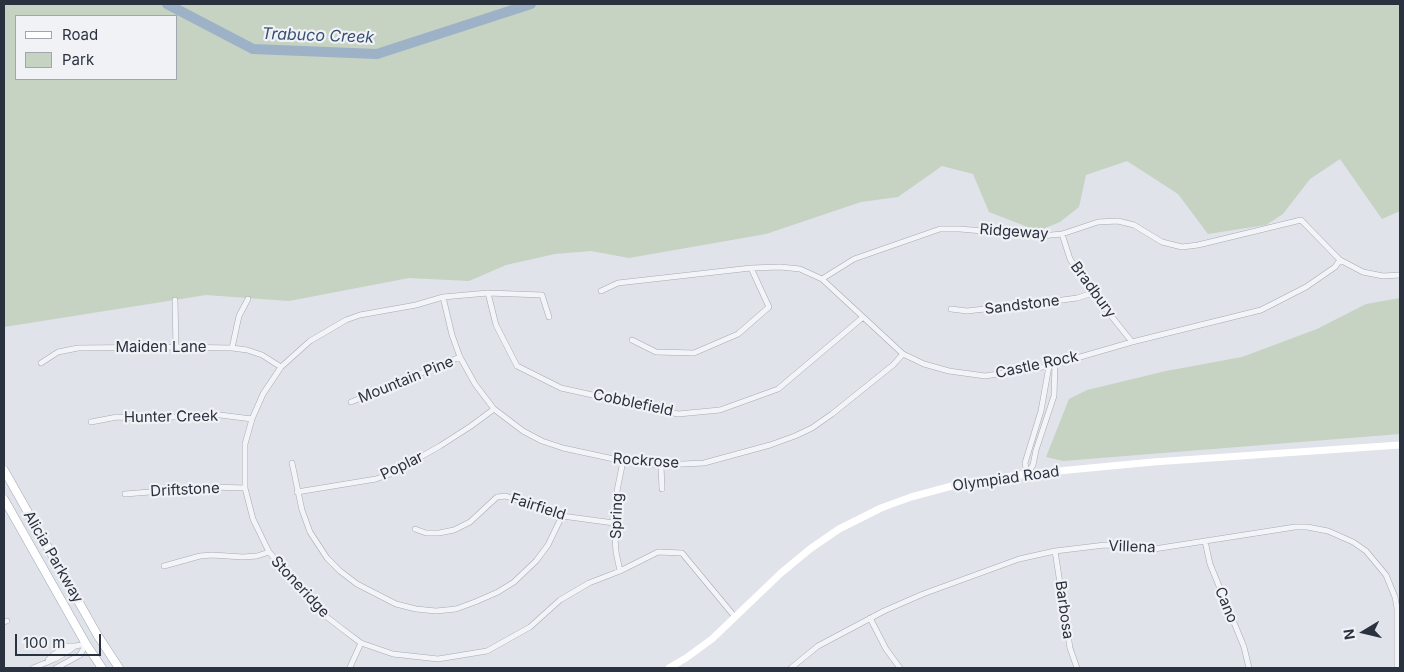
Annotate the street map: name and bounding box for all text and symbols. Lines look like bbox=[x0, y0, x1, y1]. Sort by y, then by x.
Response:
legend bbox=[15, 15, 178, 80]
water label: Trabuco Creek bbox=[262, 24, 374, 48]
text: Road bbox=[62, 25, 98, 44]
text: Park bbox=[62, 50, 94, 69]
street label: Ridgeway bbox=[979, 221, 1049, 243]
street label: Bradbury bbox=[1066, 258, 1120, 322]
street label: Sandstone bbox=[983, 291, 1061, 319]
street label: Maiden Lane bbox=[115, 338, 207, 356]
street label: Castle Rock bbox=[994, 347, 1080, 383]
street label: Mountain Pine bbox=[356, 353, 456, 407]
street label: Cobblefield bbox=[591, 386, 675, 420]
street label: Hunter Creek bbox=[124, 407, 218, 427]
street label: Poplar bbox=[378, 448, 426, 484]
street label: Rockrose bbox=[612, 450, 680, 472]
street label: Olympiad Road bbox=[951, 463, 1061, 495]
street label: Driftstone bbox=[150, 479, 220, 501]
street label: Fairfield bbox=[508, 490, 568, 524]
street label: Spring bbox=[607, 493, 627, 539]
street label: Alicia Parkway bbox=[19, 508, 87, 606]
street label: Villena bbox=[1108, 537, 1156, 557]
street label: Stoneridge bbox=[267, 552, 333, 622]
street label: Barbosa bbox=[1051, 580, 1077, 640]
street label: Cano bbox=[1211, 584, 1241, 626]
north arrow bbox=[1339, 607, 1389, 657]
scale bar bbox=[18, 624, 104, 656]
text: N bbox=[1339, 628, 1358, 641]
text: 100 m bbox=[23, 633, 65, 652]

